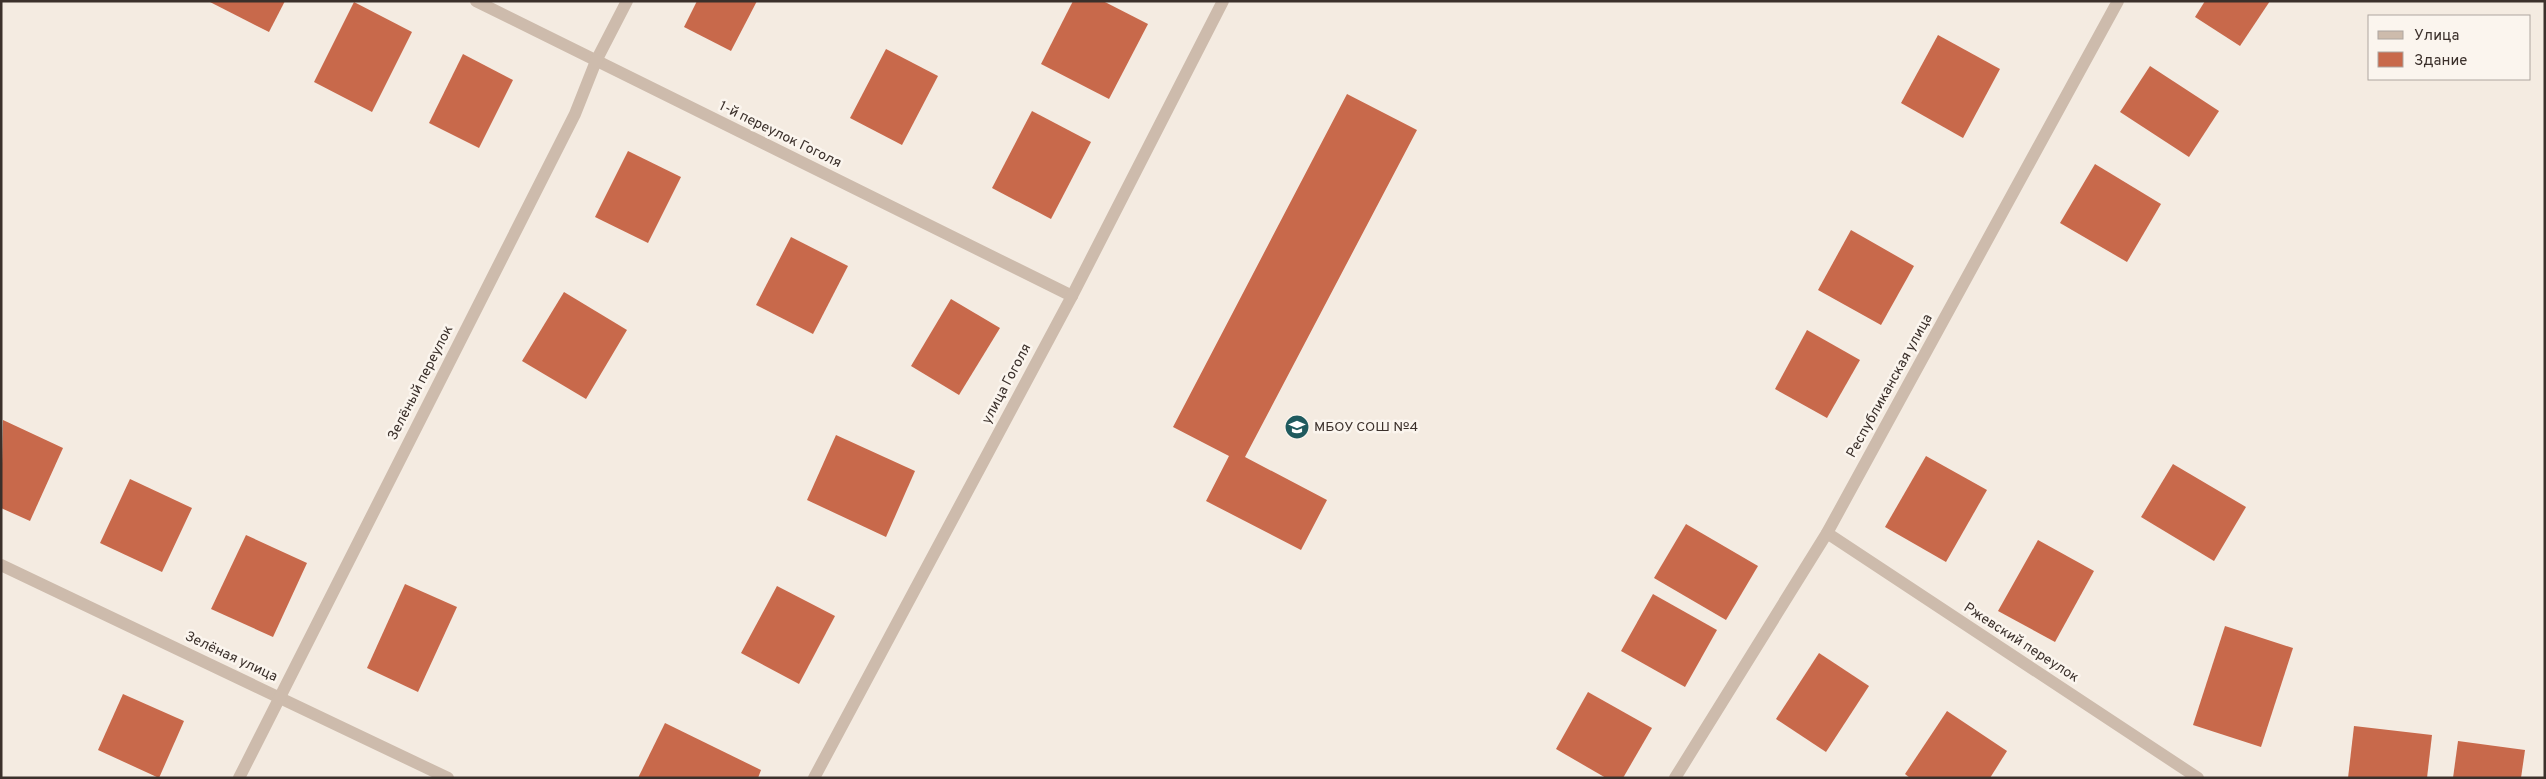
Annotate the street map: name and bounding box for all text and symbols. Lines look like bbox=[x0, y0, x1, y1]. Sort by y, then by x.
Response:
legend bbox=[2368, 15, 2531, 80]
text: Улица bbox=[2414, 27, 2459, 46]
text: Здание bbox=[2414, 52, 2467, 71]
street label: 1-й переулок Гоголя bbox=[716, 98, 844, 172]
street label: Республиканская улица bbox=[1843, 311, 1937, 461]
street label: Зелёный переулок bbox=[385, 323, 457, 443]
street label: улица Гоголя bbox=[979, 341, 1035, 427]
school or university icon: МБОУ СОШ №4 bbox=[1284, 414, 1310, 440]
place label: МБОУ СОШ №4 bbox=[1314, 419, 1418, 436]
street label: Ржевский переулок bbox=[1960, 599, 2082, 687]
street label: Зелёная улица bbox=[182, 628, 280, 686]

